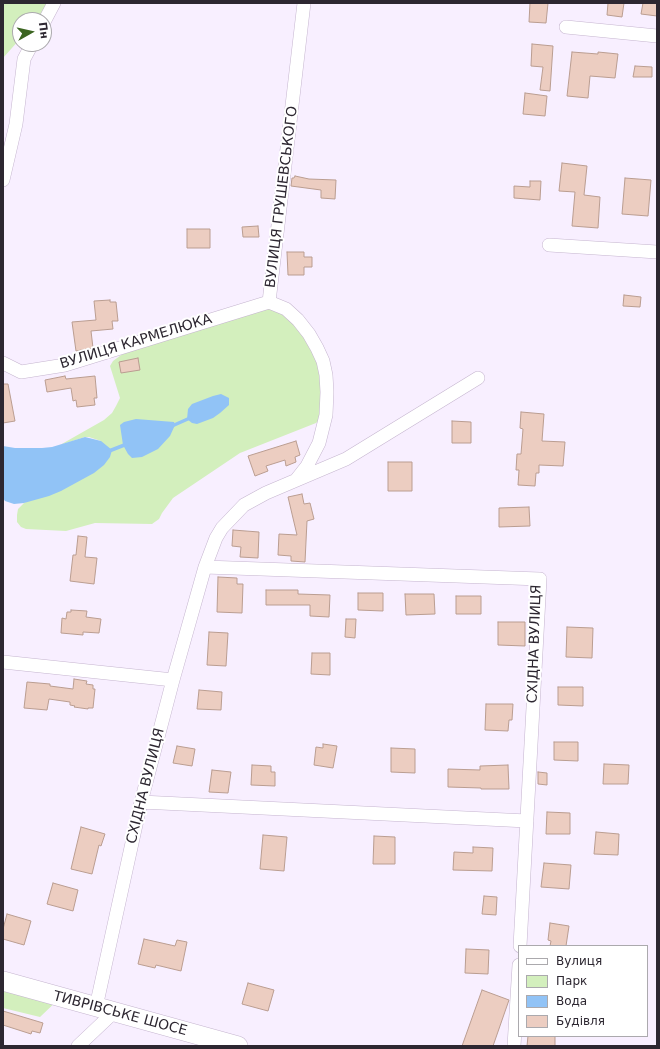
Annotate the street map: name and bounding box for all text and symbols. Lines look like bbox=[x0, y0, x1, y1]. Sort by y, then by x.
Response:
north arrow bbox=[12, 12, 52, 52]
text: Пн bbox=[36, 21, 51, 40]
street label: ВУЛИЦЯ ГРУШЕВСЬКОГО bbox=[263, 105, 301, 289]
street label: ВУЛИЦЯ КАРМЕЛЮКА bbox=[58, 311, 214, 373]
street label: СХІДНА ВУЛИЦЯ bbox=[525, 584, 545, 704]
street label: СХІДНА ВУЛИЦЯ bbox=[123, 726, 169, 846]
legend bbox=[518, 945, 648, 1037]
text: Вулиця bbox=[556, 954, 602, 968]
text: Парк bbox=[556, 974, 587, 988]
street label: ТИВРІВСЬКЕ ШОСЕ bbox=[51, 988, 189, 1040]
text: Вода bbox=[556, 994, 587, 1008]
text: Будівля bbox=[556, 1014, 605, 1028]

